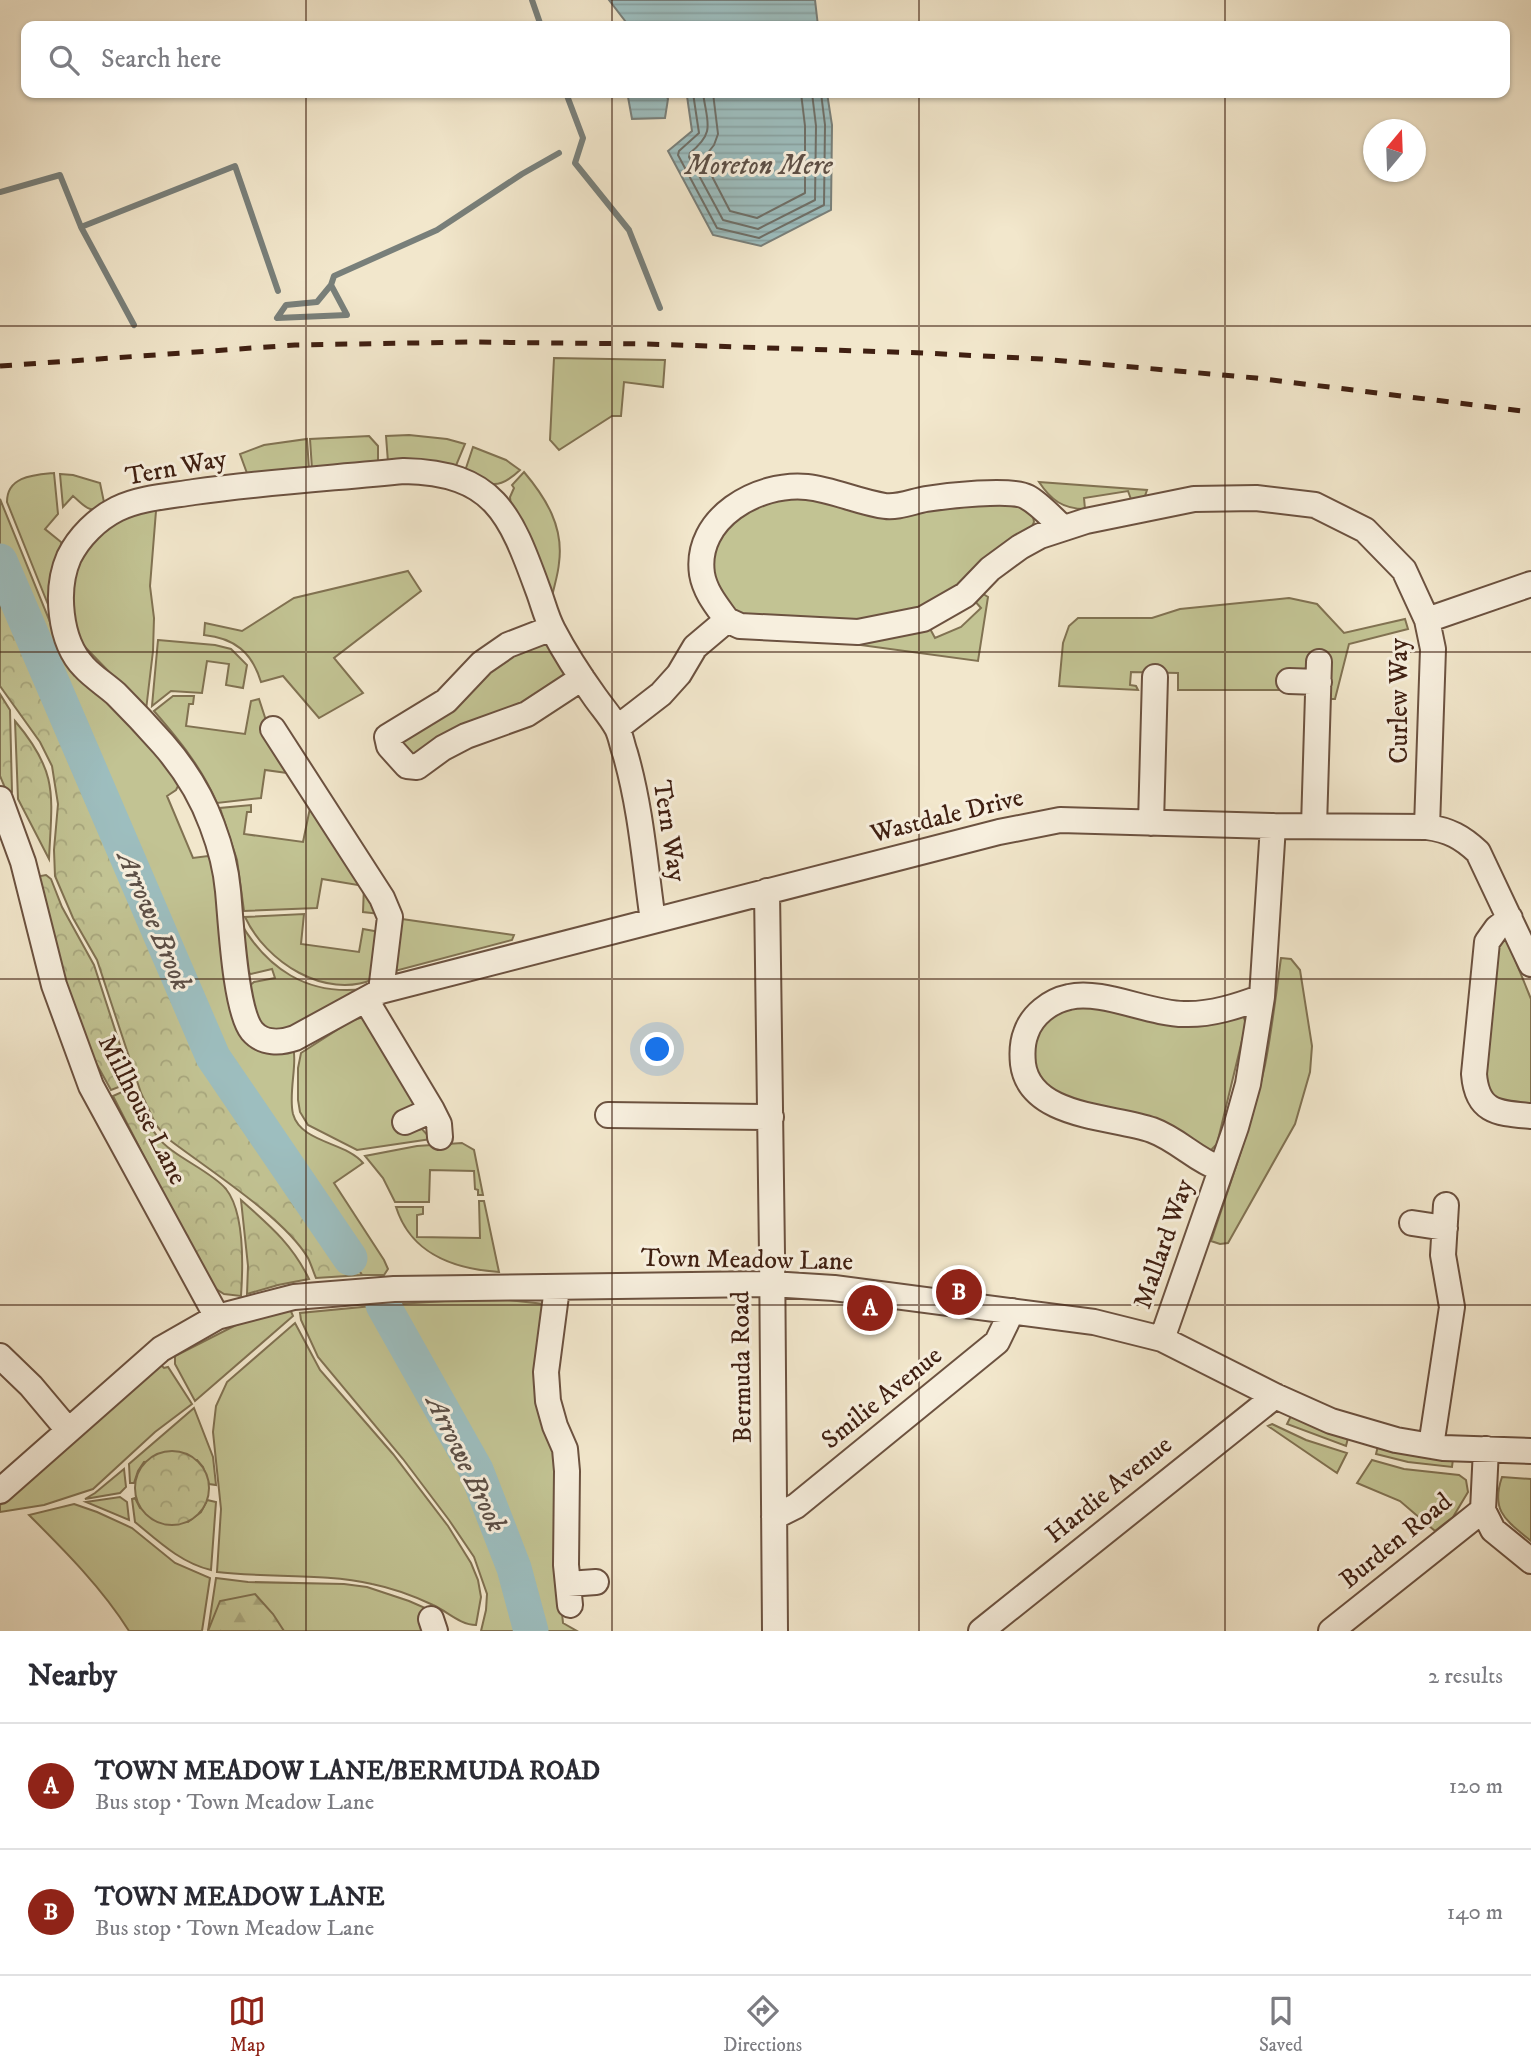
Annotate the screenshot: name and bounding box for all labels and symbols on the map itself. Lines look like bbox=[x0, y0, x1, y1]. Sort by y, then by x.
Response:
north arrow bbox=[1363, 119, 1426, 182]
water label: Moreton Mere bbox=[684, 148, 834, 183]
street label: Tern Way bbox=[123, 442, 230, 494]
street label: Curlew Way bbox=[1383, 638, 1416, 764]
street label: Tern Way bbox=[645, 778, 693, 885]
street label: Wastdale Drive bbox=[866, 781, 1027, 851]
water label: Arrowe Brook bbox=[108, 843, 199, 996]
street label: Millhouse Lane bbox=[90, 1029, 194, 1191]
your location bbox=[640, 1032, 674, 1066]
street label: Mallard Way bbox=[1126, 1174, 1202, 1313]
street label: Town Meadow Lane bbox=[641, 1242, 853, 1278]
pin: B bbox=[936, 1266, 982, 1318]
pin: A bbox=[847, 1282, 893, 1334]
street label: Bermuda Road bbox=[724, 1291, 760, 1443]
street label: Smilie Avenue bbox=[815, 1339, 949, 1457]
water label: Arrowe Brook bbox=[417, 1387, 514, 1538]
street label: Hardie Avenue bbox=[1039, 1429, 1179, 1551]
street label: Burden Road bbox=[1333, 1486, 1459, 1596]

